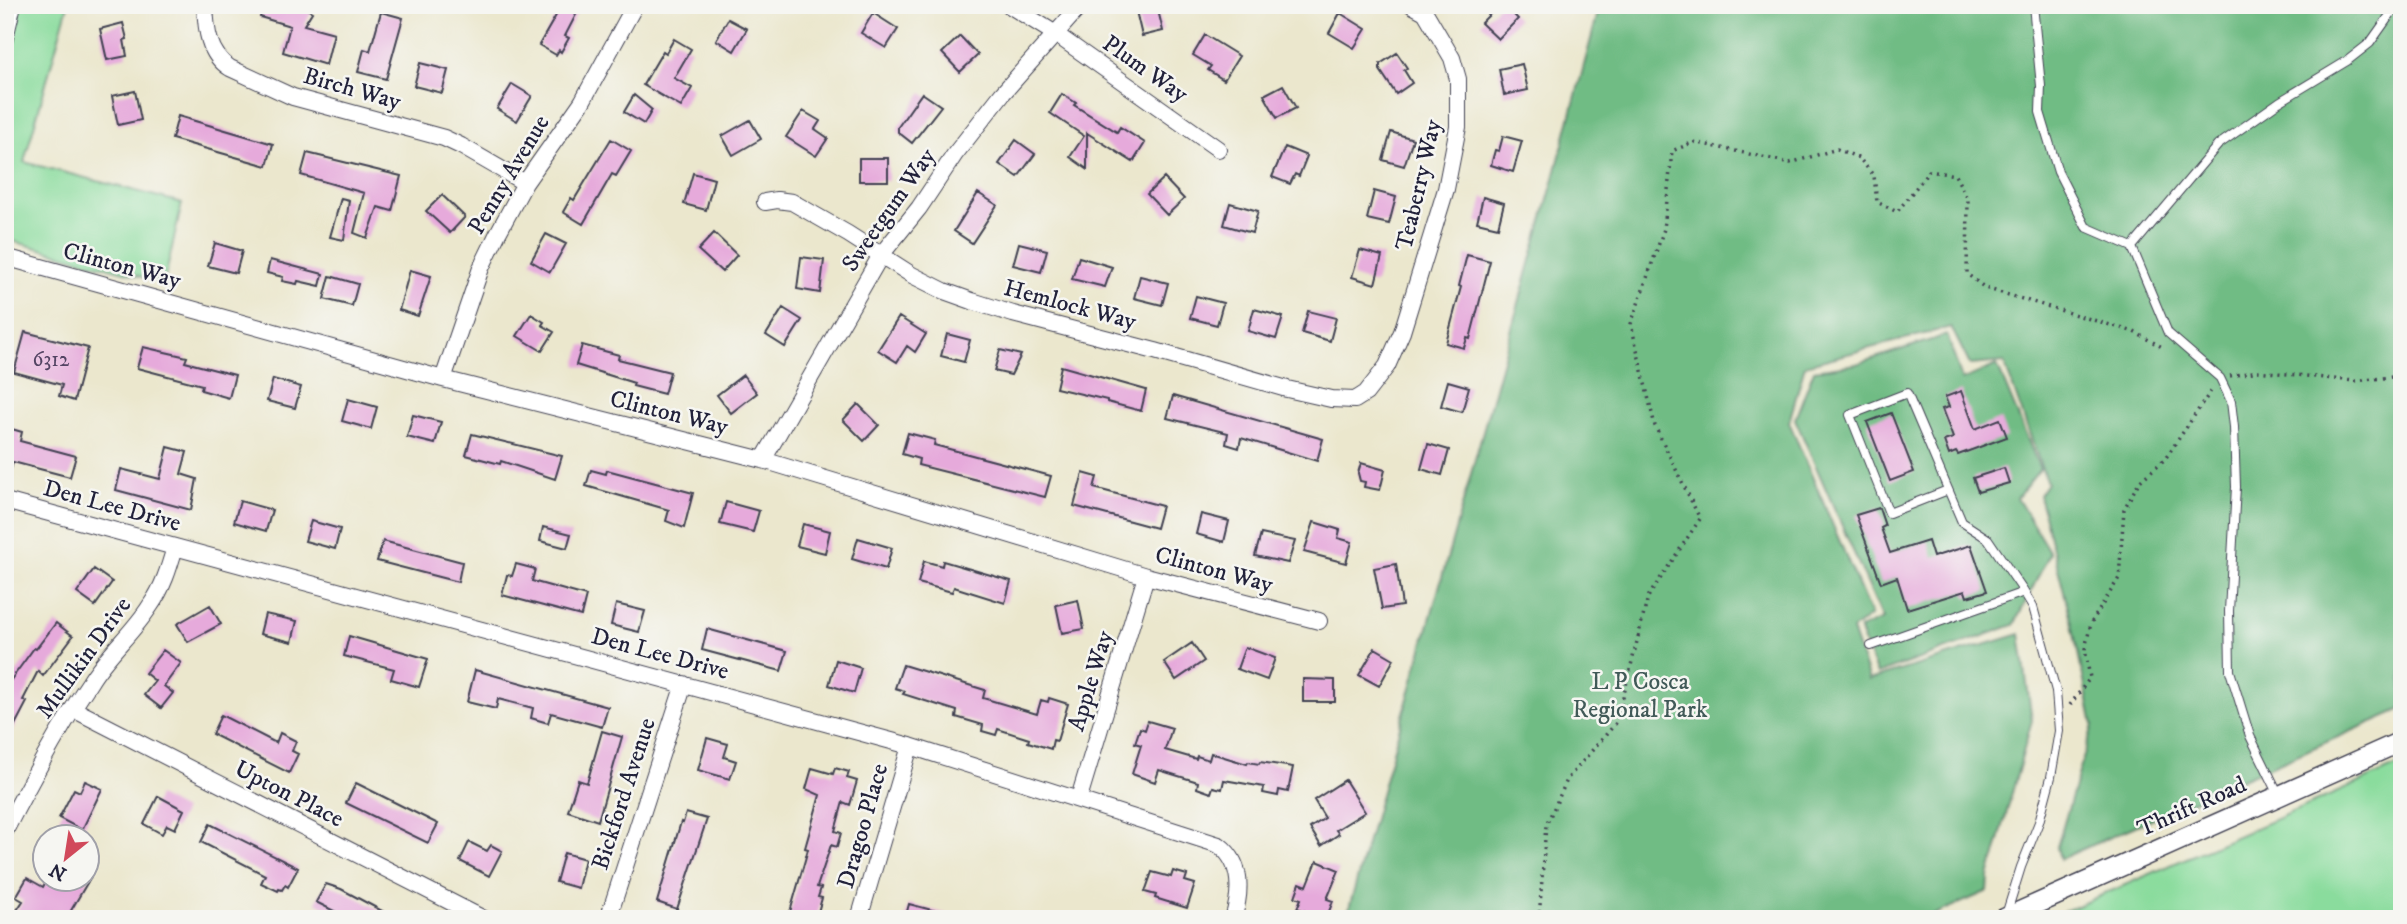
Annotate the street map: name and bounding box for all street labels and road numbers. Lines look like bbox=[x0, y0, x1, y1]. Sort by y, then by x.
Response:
street label: Plum Way bbox=[1096, 29, 1194, 110]
street label: Birch Way bbox=[300, 61, 405, 117]
street label: Penny Avenue bbox=[462, 110, 556, 240]
street label: Teaberry Way bbox=[1389, 116, 1449, 253]
street label: Sweetgum Way bbox=[835, 142, 943, 277]
street label: Clinton Way bbox=[60, 236, 185, 296]
street label: Hemlock Way bbox=[1000, 273, 1140, 337]
street label: Clinton Way bbox=[607, 384, 732, 442]
street label: Den Lee Drive bbox=[40, 473, 184, 539]
street label: Clinton Way bbox=[1152, 540, 1277, 600]
street label: Mullikin Drive bbox=[30, 591, 138, 725]
street label: Den Lee Drive bbox=[588, 621, 732, 687]
street label: Apple Way bbox=[1062, 627, 1121, 735]
street label: Bickford Avenue bbox=[585, 714, 663, 874]
street label: Upton Place bbox=[229, 754, 349, 834]
street label: Dragoo Place bbox=[831, 760, 895, 892]
street label: Thrift Road bbox=[2133, 770, 2251, 844]

